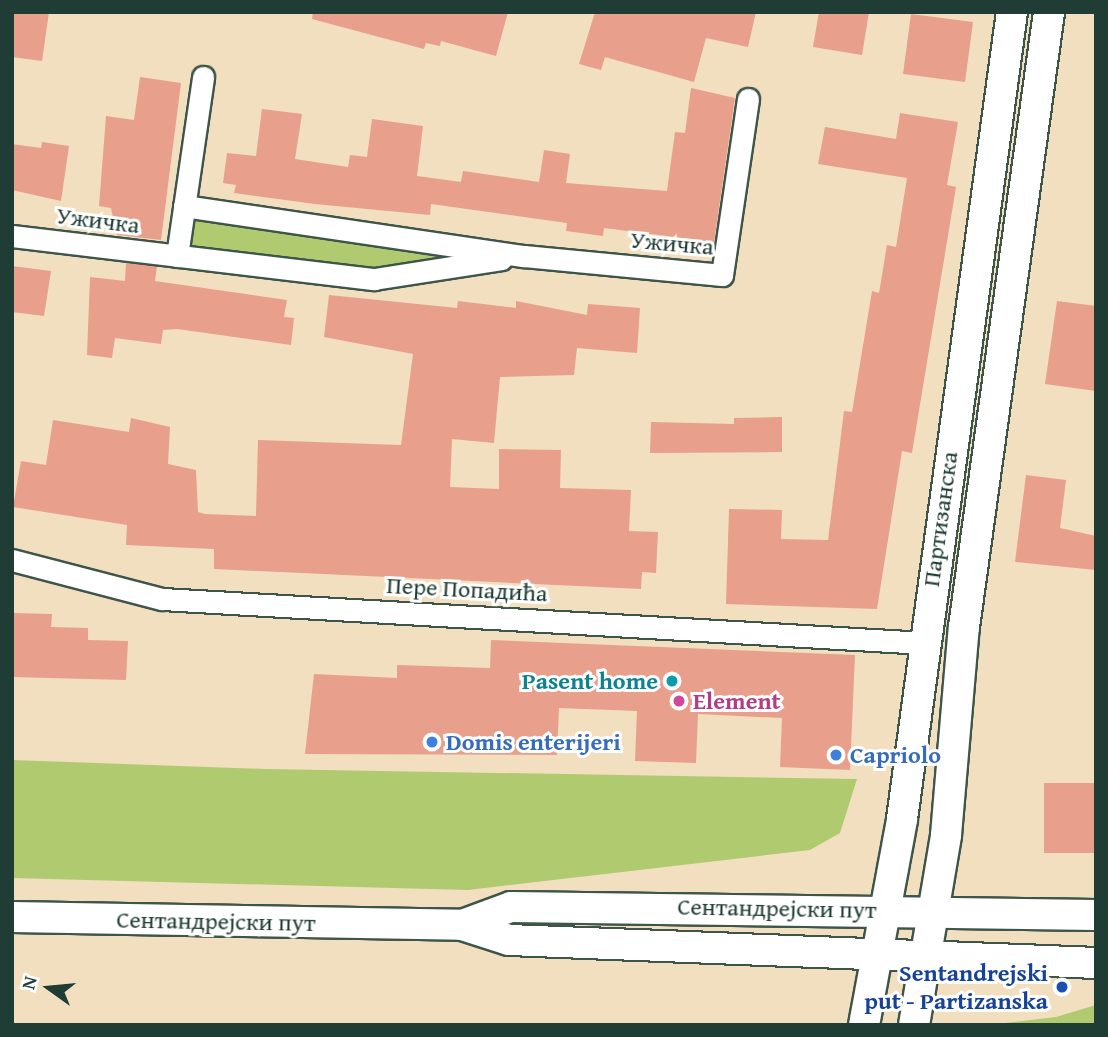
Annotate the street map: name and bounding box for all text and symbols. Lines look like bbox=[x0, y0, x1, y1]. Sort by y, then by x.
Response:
street label: Ужичка bbox=[55, 201, 141, 239]
street label: Ужичка bbox=[629, 225, 715, 261]
street label: Партизанска bbox=[916, 450, 964, 588]
street label: Пере Попадића bbox=[386, 570, 548, 608]
place label: Pasent home bbox=[522, 667, 658, 695]
marker: Pasent home bbox=[664, 673, 680, 689]
place label: Element bbox=[693, 687, 781, 715]
marker: Element bbox=[671, 693, 687, 709]
place label: Domis enterijeri bbox=[446, 728, 621, 756]
marker: Domis enterijeri bbox=[424, 734, 440, 750]
place label: Capriolo bbox=[850, 741, 941, 769]
marker: Capriolo bbox=[828, 747, 844, 763]
street label: Сентандрејски пут bbox=[677, 892, 877, 924]
street label: Сентандрејски пут bbox=[116, 905, 316, 937]
north arrow bbox=[14, 953, 84, 1023]
place label: Sentandrejski put - Partizanska bbox=[864, 959, 1048, 1015]
text: N bbox=[14, 973, 44, 992]
marker: Sentandrejski put - Partizanska bbox=[1054, 979, 1070, 995]

